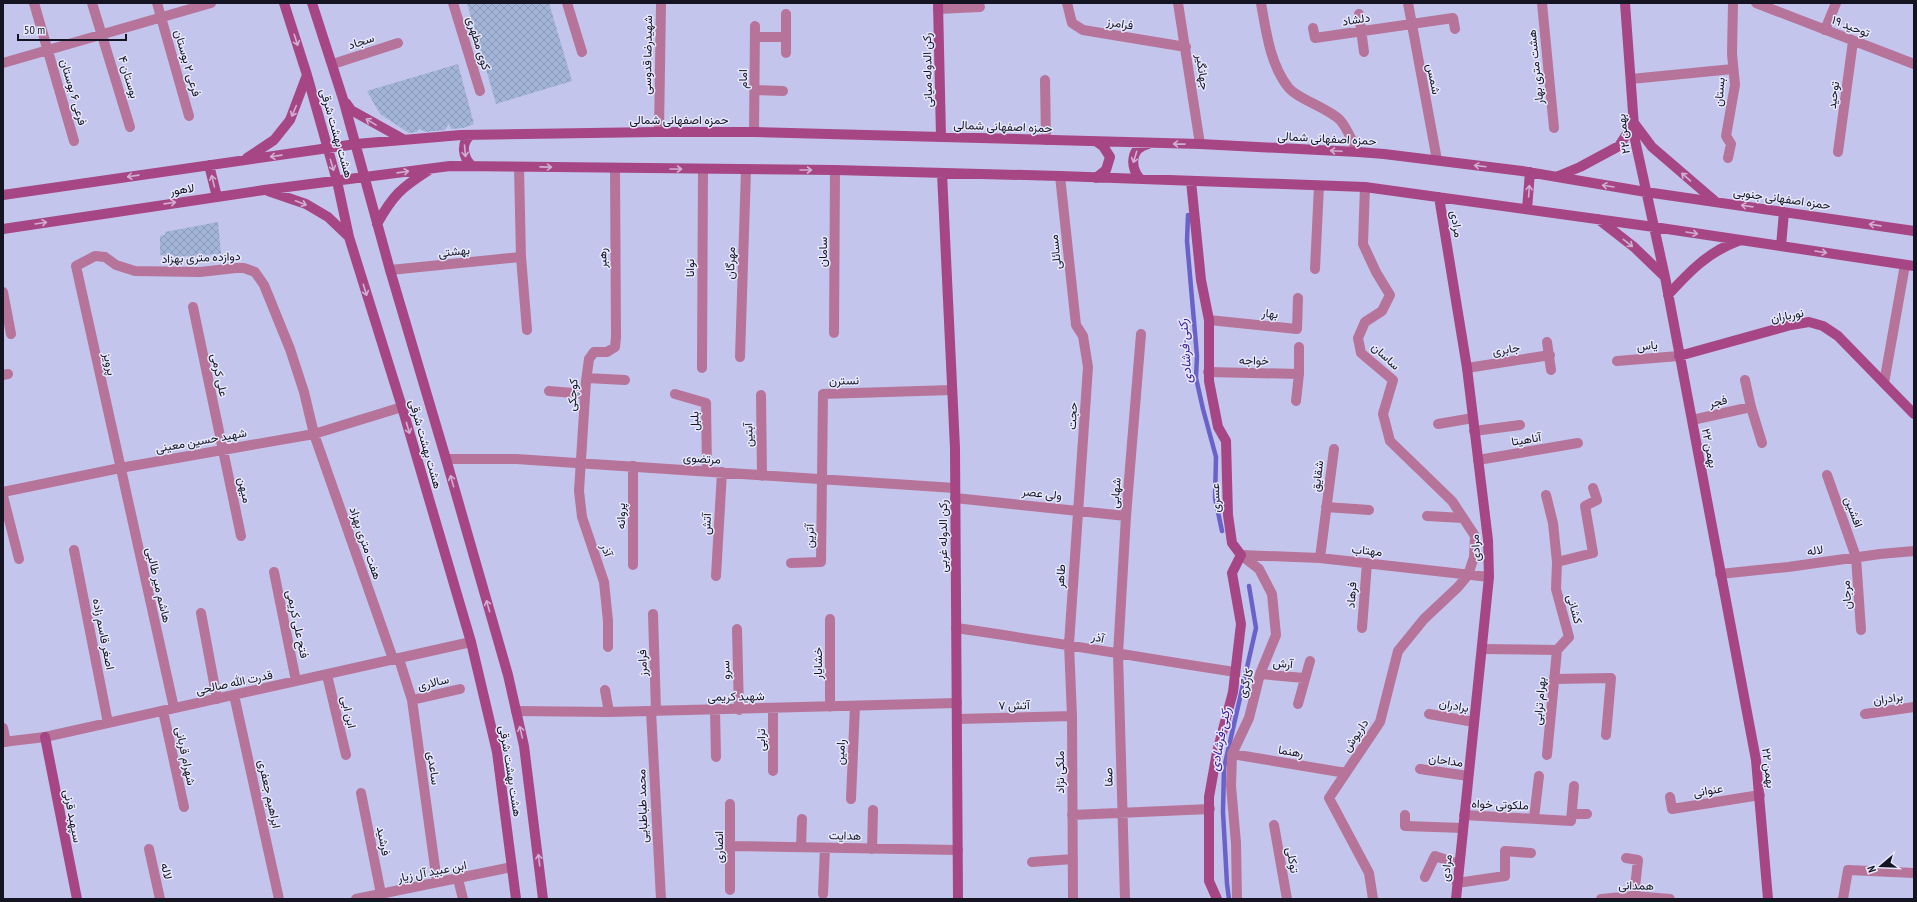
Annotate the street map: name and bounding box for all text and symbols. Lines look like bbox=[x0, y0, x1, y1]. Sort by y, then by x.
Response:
street label: دلشاد bbox=[1341, 9, 1371, 29]
street label: توحید ۱۹ bbox=[1829, 12, 1872, 41]
street label: فرامرز bbox=[1104, 13, 1135, 34]
street label: کوی مطهری bbox=[463, 14, 494, 72]
street label: شهیدرضا قدوسی bbox=[639, 15, 656, 95]
scale bar bbox=[18, 16, 126, 42]
text: 50 m bbox=[24, 22, 45, 37]
street label: فرعی ۲ بوستان bbox=[170, 28, 205, 98]
street label: هشت متری بهار bbox=[1524, 29, 1547, 106]
street label: سجاد bbox=[346, 30, 376, 52]
street label: رکن الدوله میانی bbox=[919, 32, 936, 108]
one-way arrow bbox=[293, 33, 300, 46]
street label: جهانگیر bbox=[1192, 52, 1213, 91]
street label: بوستان ۴ bbox=[114, 54, 143, 100]
street label: فرعی ۶ بوستان bbox=[56, 57, 91, 127]
street label: شمس bbox=[1423, 62, 1444, 96]
street label: امام bbox=[735, 69, 751, 89]
street label: بستان bbox=[1710, 77, 1728, 107]
street label: توحید bbox=[1824, 80, 1843, 110]
street label: هشت بهشت شرقی bbox=[316, 87, 357, 180]
one-way arrow bbox=[289, 105, 297, 117]
street label: حمزه اصفهانی شمالی bbox=[629, 112, 729, 128]
street label: ۲۲ بهمن bbox=[1613, 113, 1634, 155]
street label: حمزه اصفهانی شمالی bbox=[953, 117, 1053, 136]
one-way arrow bbox=[366, 118, 377, 126]
street label: حمزه اصفهانی شمالی bbox=[1277, 128, 1377, 149]
one-way arrow bbox=[1173, 140, 1186, 148]
one-way arrow bbox=[462, 144, 469, 157]
one-way arrow bbox=[1330, 147, 1343, 154]
one-way arrow bbox=[1130, 151, 1138, 164]
one-way arrow bbox=[270, 152, 283, 160]
one-way arrow bbox=[329, 158, 336, 171]
one-way arrow bbox=[1474, 162, 1487, 170]
one-way arrow bbox=[539, 163, 552, 171]
one-way arrow bbox=[669, 165, 682, 173]
one-way arrow bbox=[799, 166, 812, 174]
one-way arrow bbox=[396, 168, 409, 176]
one-way arrow bbox=[127, 172, 140, 180]
one-way arrow bbox=[1681, 173, 1691, 182]
one-way arrow bbox=[209, 175, 216, 188]
street label: لاهور bbox=[168, 180, 195, 199]
one-way arrow bbox=[1602, 181, 1615, 189]
street label: حمزه اصفهانی جنوبی bbox=[1732, 184, 1832, 213]
one-way arrow bbox=[1525, 185, 1532, 198]
one-way arrow bbox=[163, 199, 176, 207]
one-way arrow bbox=[294, 199, 306, 207]
one-way arrow bbox=[1741, 202, 1754, 210]
street label: مرادی bbox=[1446, 209, 1467, 239]
one-way arrow bbox=[35, 218, 48, 226]
one-way arrow bbox=[1869, 221, 1882, 229]
one-way arrow bbox=[1686, 229, 1699, 237]
street label: مسائلی bbox=[1046, 234, 1065, 270]
street label: سامان bbox=[815, 237, 830, 267]
one-way arrow bbox=[1623, 239, 1634, 247]
street label: بهشتی bbox=[437, 242, 471, 261]
street label: مهرگان bbox=[722, 247, 739, 280]
street label: دوازده متری بهزاد bbox=[161, 248, 241, 267]
street label: رهبر bbox=[594, 248, 611, 269]
one-way arrow bbox=[1814, 248, 1827, 256]
street label: توانا bbox=[682, 259, 698, 277]
one-way arrow bbox=[362, 284, 370, 296]
street label: نورباران bbox=[1769, 304, 1805, 327]
street label: بهار bbox=[1260, 305, 1279, 322]
water label: رکنی-فرشادی bbox=[1174, 318, 1196, 384]
street label: یاس bbox=[1636, 337, 1658, 354]
street label: ساسان bbox=[1369, 339, 1403, 373]
street label: جابری bbox=[1491, 339, 1521, 360]
street label: پرویز bbox=[99, 350, 120, 377]
street label: علی کرمی bbox=[207, 352, 232, 398]
street label: خواجه bbox=[1239, 352, 1269, 369]
street label: نسترن bbox=[829, 372, 859, 389]
street label: کوچکی bbox=[563, 378, 582, 412]
street label: فجر bbox=[1706, 392, 1729, 412]
street label: هشت بهشت شرقی bbox=[405, 398, 446, 491]
street label: حجت bbox=[1064, 402, 1080, 430]
street label: بلبل bbox=[686, 411, 703, 431]
one-way arrow bbox=[405, 421, 412, 434]
street label: آبتین bbox=[740, 422, 757, 447]
street label: شهید حسین معینی bbox=[154, 425, 248, 456]
street label: ۲۲ بهمن bbox=[1698, 427, 1721, 469]
street label: آناهیتا bbox=[1510, 429, 1543, 449]
street label: مرتضوی bbox=[682, 449, 721, 468]
street label: شقایق bbox=[1308, 459, 1327, 493]
one-way arrow bbox=[448, 475, 456, 488]
street label: میهن bbox=[234, 476, 255, 505]
street label: شهابی bbox=[1106, 477, 1125, 509]
street label: ولی عصر bbox=[1020, 483, 1063, 504]
street label: عسری bbox=[1207, 483, 1224, 513]
street label: افشین bbox=[1841, 494, 1866, 530]
street label: رکن الدوله غربی bbox=[935, 500, 951, 572]
street label: پروانه bbox=[613, 503, 629, 529]
street label: هفت متری بهزاد bbox=[346, 505, 385, 582]
street label: آتش bbox=[698, 512, 715, 535]
street label: آترین bbox=[801, 523, 818, 548]
street label: مرادی bbox=[1467, 534, 1484, 562]
street label: آذر bbox=[597, 541, 617, 560]
street label: مهتاب bbox=[1351, 541, 1383, 560]
street label: لاله bbox=[1806, 541, 1824, 559]
street label: هاشم میر طالبی bbox=[142, 546, 175, 624]
street label: طاهر bbox=[1052, 563, 1069, 590]
street label: مرجان bbox=[1837, 580, 1856, 610]
street label: فرهاد bbox=[1343, 581, 1360, 609]
street label: فتح علی کریمی bbox=[281, 588, 313, 660]
street label: کشانی bbox=[1563, 593, 1586, 626]
street label: اصغر قاسم زاده bbox=[89, 597, 118, 671]
one-way arrow bbox=[484, 600, 491, 613]
street label: آذر bbox=[1089, 628, 1107, 647]
street label: خشایار bbox=[810, 647, 826, 680]
street label: فرامرز bbox=[634, 649, 651, 678]
street label: آرش bbox=[1272, 655, 1295, 672]
street label: سرو bbox=[717, 660, 734, 680]
street label: قدرت الله صالحی bbox=[194, 667, 274, 698]
street label: کارگری bbox=[1234, 667, 1257, 700]
street label: سالاری bbox=[416, 671, 451, 694]
street label: بهرام ترابی bbox=[1529, 676, 1550, 726]
street label: شهید کریمی bbox=[707, 688, 765, 705]
street label: برادران bbox=[1872, 688, 1904, 709]
street label: ابن ابی bbox=[337, 694, 360, 730]
street label: برادران bbox=[1438, 695, 1470, 716]
street label: آتش ۷ bbox=[998, 697, 1031, 714]
water label: رکنی-فرشادی bbox=[1205, 705, 1235, 772]
street label: داریوش bbox=[1339, 715, 1372, 755]
street label: هشت بهشت شرقی bbox=[495, 724, 526, 818]
street label: شهرام قربانی bbox=[172, 725, 200, 787]
one-way arrow bbox=[516, 725, 524, 738]
street label: ترابی bbox=[753, 728, 769, 751]
street label: رامین bbox=[832, 739, 849, 765]
street label: رهنما bbox=[1277, 742, 1305, 761]
street label: ۲۲ بهمن bbox=[1758, 747, 1779, 789]
street label: ساعدی bbox=[423, 750, 444, 786]
street label: مداحان bbox=[1428, 750, 1464, 770]
street label: ملکی نژاد bbox=[1052, 751, 1068, 793]
street label: ابراهیم جعفری bbox=[254, 758, 285, 830]
street label: صفا bbox=[1100, 767, 1116, 787]
street label: محمد طباطبایی bbox=[633, 769, 652, 843]
street label: عنوانی bbox=[1692, 780, 1724, 801]
street label: سپهبد قرنی bbox=[59, 788, 86, 844]
street label: ملکوتی خواه bbox=[1471, 796, 1529, 813]
street label: فرشید bbox=[373, 825, 394, 857]
street label: هدایت bbox=[829, 827, 861, 843]
street label: انصاری bbox=[711, 831, 727, 863]
street label: توکلی bbox=[1282, 846, 1303, 875]
north arrow bbox=[1861, 846, 1901, 886]
one-way arrow bbox=[535, 854, 543, 867]
street label: مرادی bbox=[1437, 854, 1456, 882]
street label: ابن عبید آل زیار bbox=[395, 857, 468, 886]
street label: لاله bbox=[158, 861, 176, 881]
text: N bbox=[1864, 864, 1879, 874]
street label: همدانی bbox=[1618, 877, 1654, 894]

